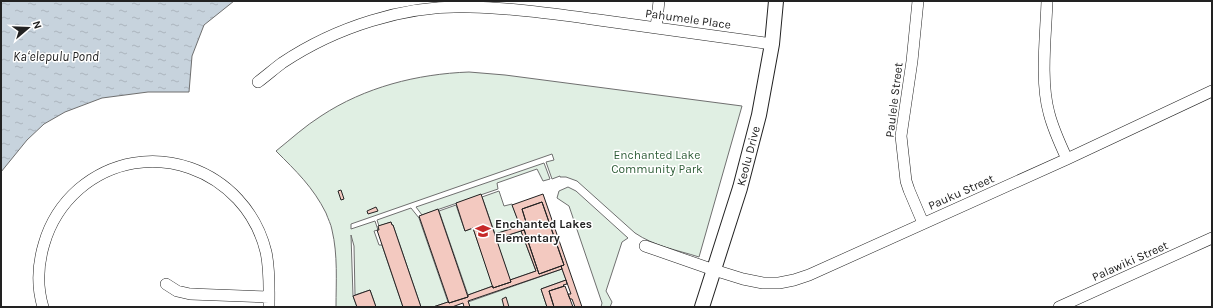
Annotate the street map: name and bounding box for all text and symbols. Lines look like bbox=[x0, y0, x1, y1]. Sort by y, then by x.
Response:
street label: Pahumele Place bbox=[644, 6, 732, 32]
north arrow bbox=[8, 8, 48, 48]
text: N bbox=[30, 19, 44, 31]
water label: Kaʻelepulu Pond bbox=[13, 49, 99, 64]
street label: Paulele Street bbox=[882, 61, 906, 138]
street label: Keolu Drive bbox=[734, 124, 763, 188]
park label: Enchanted Lake Community Park bbox=[611, 148, 703, 176]
street label: Pauku Street bbox=[926, 171, 996, 213]
place label: Enchanted Lakes Elementary bbox=[495, 217, 592, 245]
school or university icon: Enchanted Lakes Elementary bbox=[474, 222, 492, 240]
street label: Palawiki Street bbox=[1090, 238, 1171, 284]

